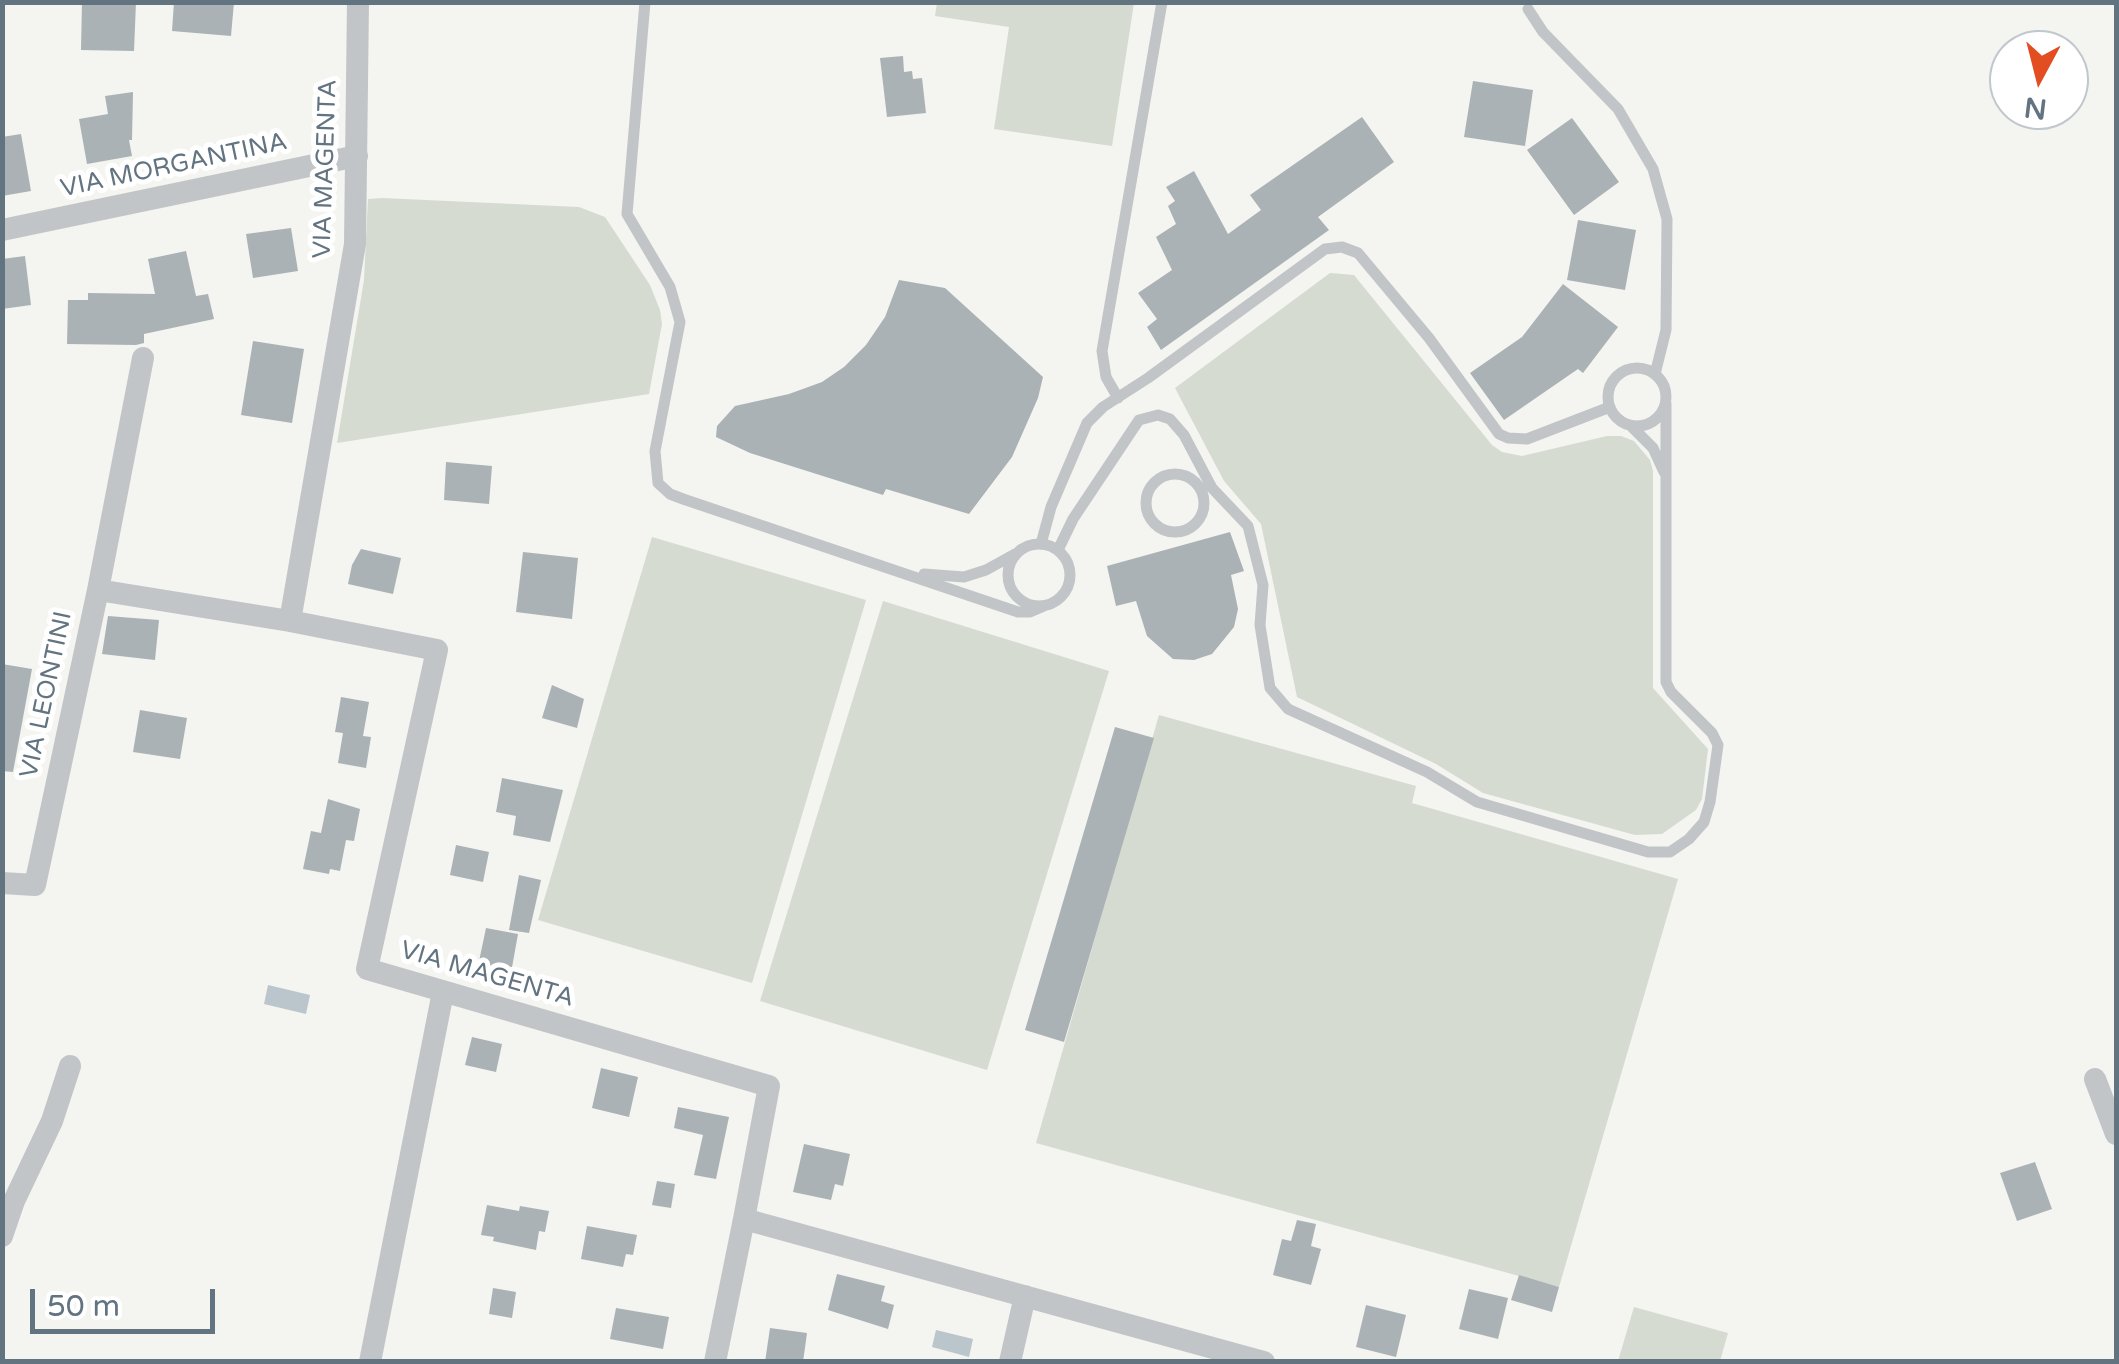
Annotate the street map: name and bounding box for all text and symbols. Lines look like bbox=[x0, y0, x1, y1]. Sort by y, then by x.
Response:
north arrow bbox=[1989, 30, 2089, 130]
street label: VIA MAGENTA bbox=[308, 79, 344, 259]
text: N bbox=[2022, 90, 2049, 126]
street label: VIA MORGANTINA bbox=[58, 127, 290, 205]
street label: VIA LEONTINI bbox=[15, 609, 79, 781]
street label: VIA MAGENTA bbox=[397, 936, 577, 1014]
scale bar bbox=[35, 1269, 220, 1331]
text: 50 m bbox=[47, 1288, 120, 1325]

